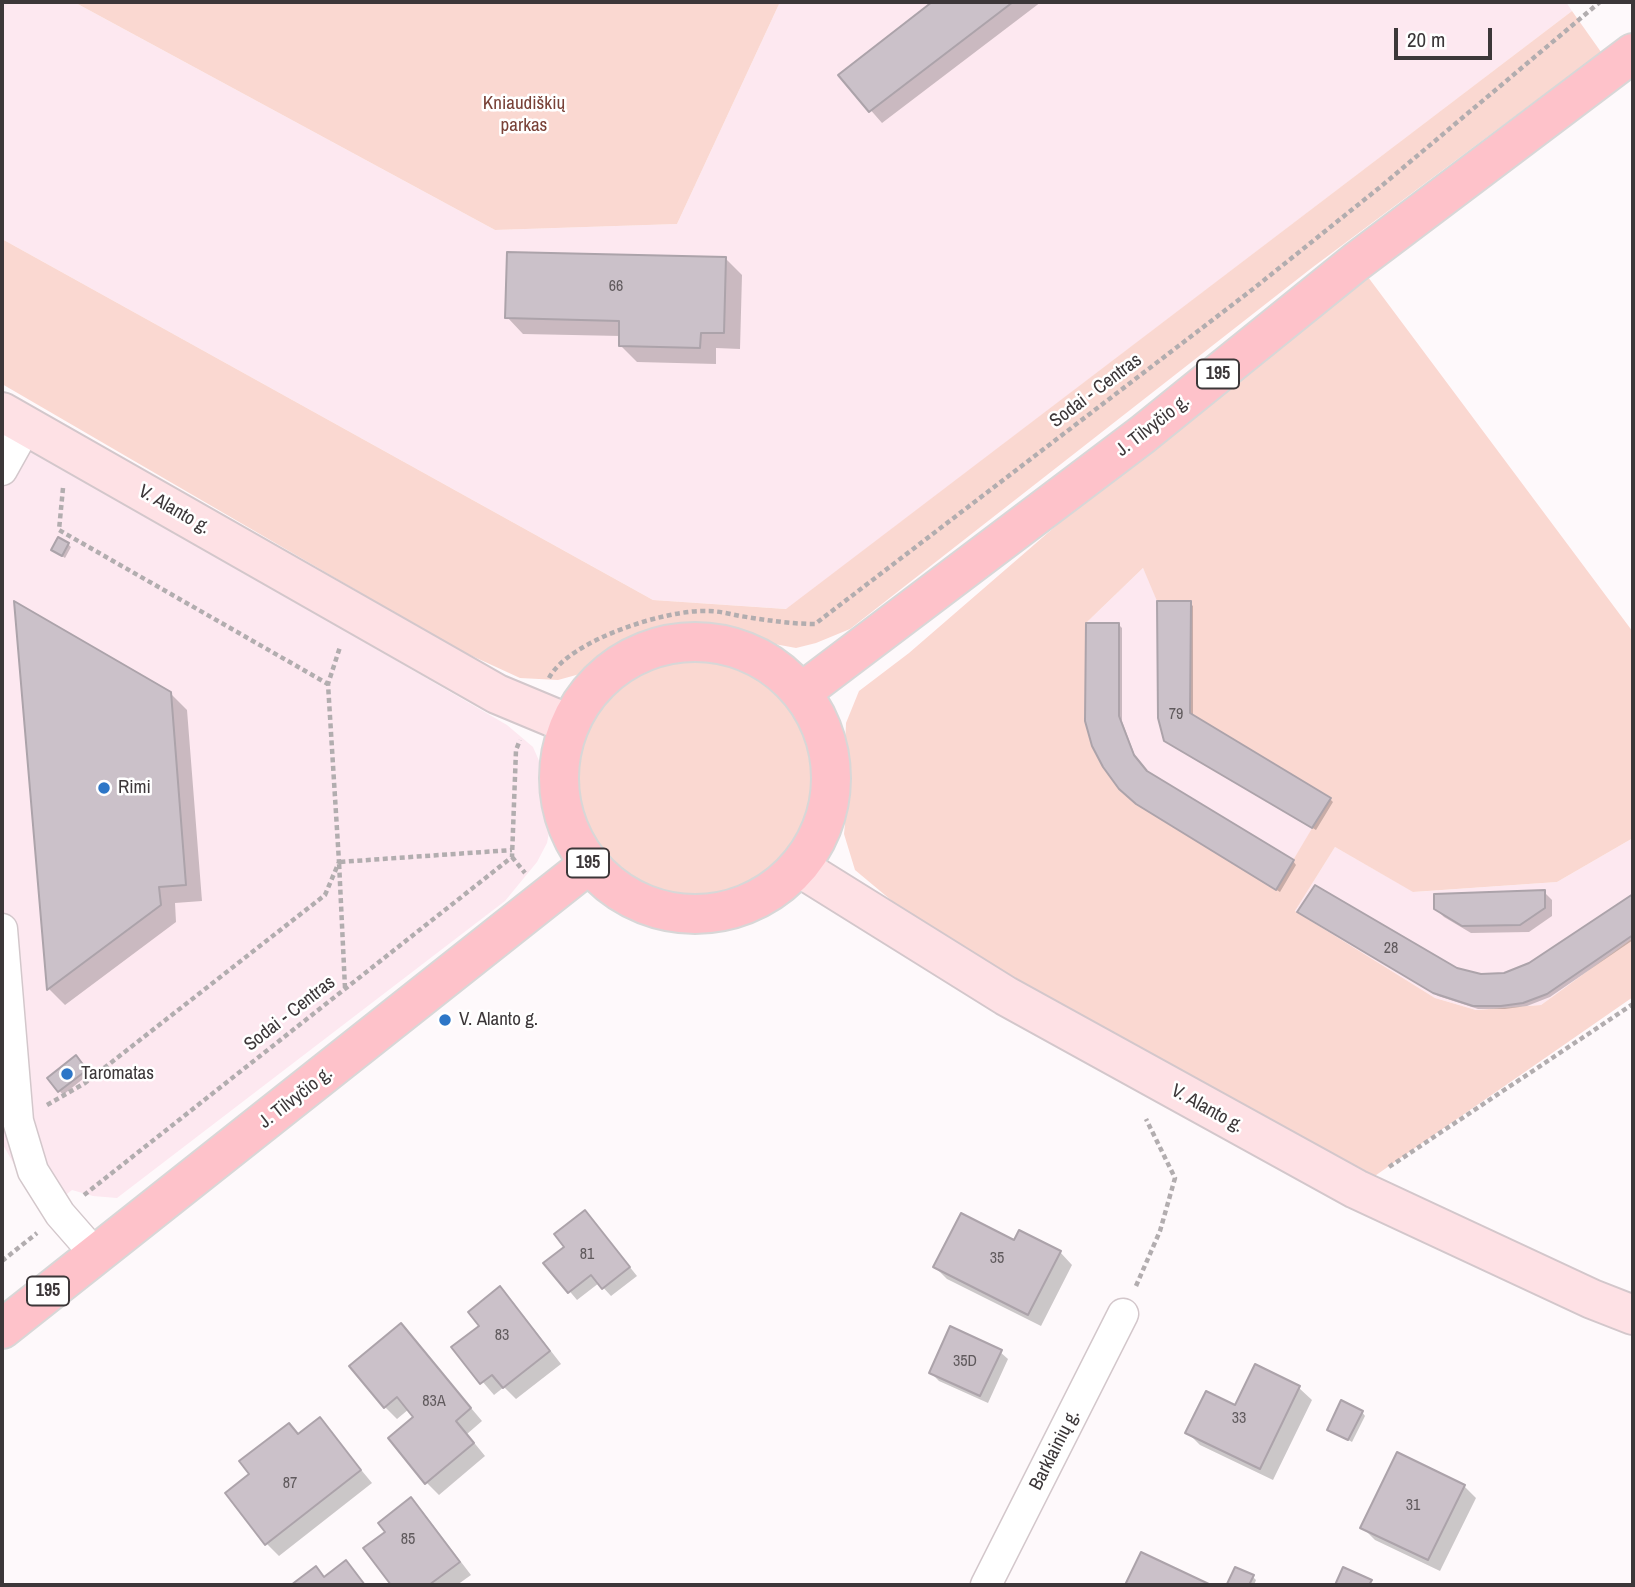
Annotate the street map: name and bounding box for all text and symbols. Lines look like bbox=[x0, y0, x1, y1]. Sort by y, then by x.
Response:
scale bar bbox=[1397, 14, 1495, 58]
text: 20 m bbox=[1407, 25, 1445, 54]
park label: Kniaudiškių parkas bbox=[483, 93, 565, 137]
house number: 66 bbox=[609, 277, 623, 297]
street label: Sodai - Centras bbox=[1046, 349, 1146, 433]
road number: 195 bbox=[1197, 360, 1239, 388]
street label: J. Tilvyčio g. bbox=[1112, 390, 1194, 462]
street label: V. Alanto g. bbox=[134, 480, 214, 540]
house number: 79 bbox=[1169, 705, 1183, 725]
place label: Rimi bbox=[118, 777, 151, 799]
marker: Rimi bbox=[96, 780, 112, 796]
road number: 195 bbox=[567, 848, 609, 878]
house number: 28 bbox=[1384, 939, 1398, 959]
street label: Sodai - Centras bbox=[240, 971, 340, 1057]
place label: V. Alanto g. bbox=[459, 1009, 538, 1031]
marker: V. Alanto g. bbox=[437, 1012, 453, 1028]
street label: J. Tilvyčio g. bbox=[255, 1062, 337, 1134]
place label: Taromatas bbox=[81, 1063, 154, 1085]
marker: Taromatas bbox=[59, 1066, 75, 1082]
street label: V. Alanto g. bbox=[1167, 1080, 1247, 1138]
house number: 81 bbox=[580, 1245, 594, 1265]
house number: 35 bbox=[990, 1249, 1004, 1269]
road number: 195 bbox=[27, 1276, 69, 1306]
house number: 83 bbox=[495, 1326, 509, 1346]
house number: 35D bbox=[953, 1352, 977, 1372]
house number: 83A bbox=[422, 1392, 446, 1412]
street label: Barklainių g. bbox=[1025, 1406, 1085, 1494]
house number: 33 bbox=[1232, 1409, 1246, 1429]
house number: 87 bbox=[283, 1474, 297, 1494]
house number: 31 bbox=[1406, 1496, 1420, 1516]
house number: 85 bbox=[401, 1530, 415, 1550]

